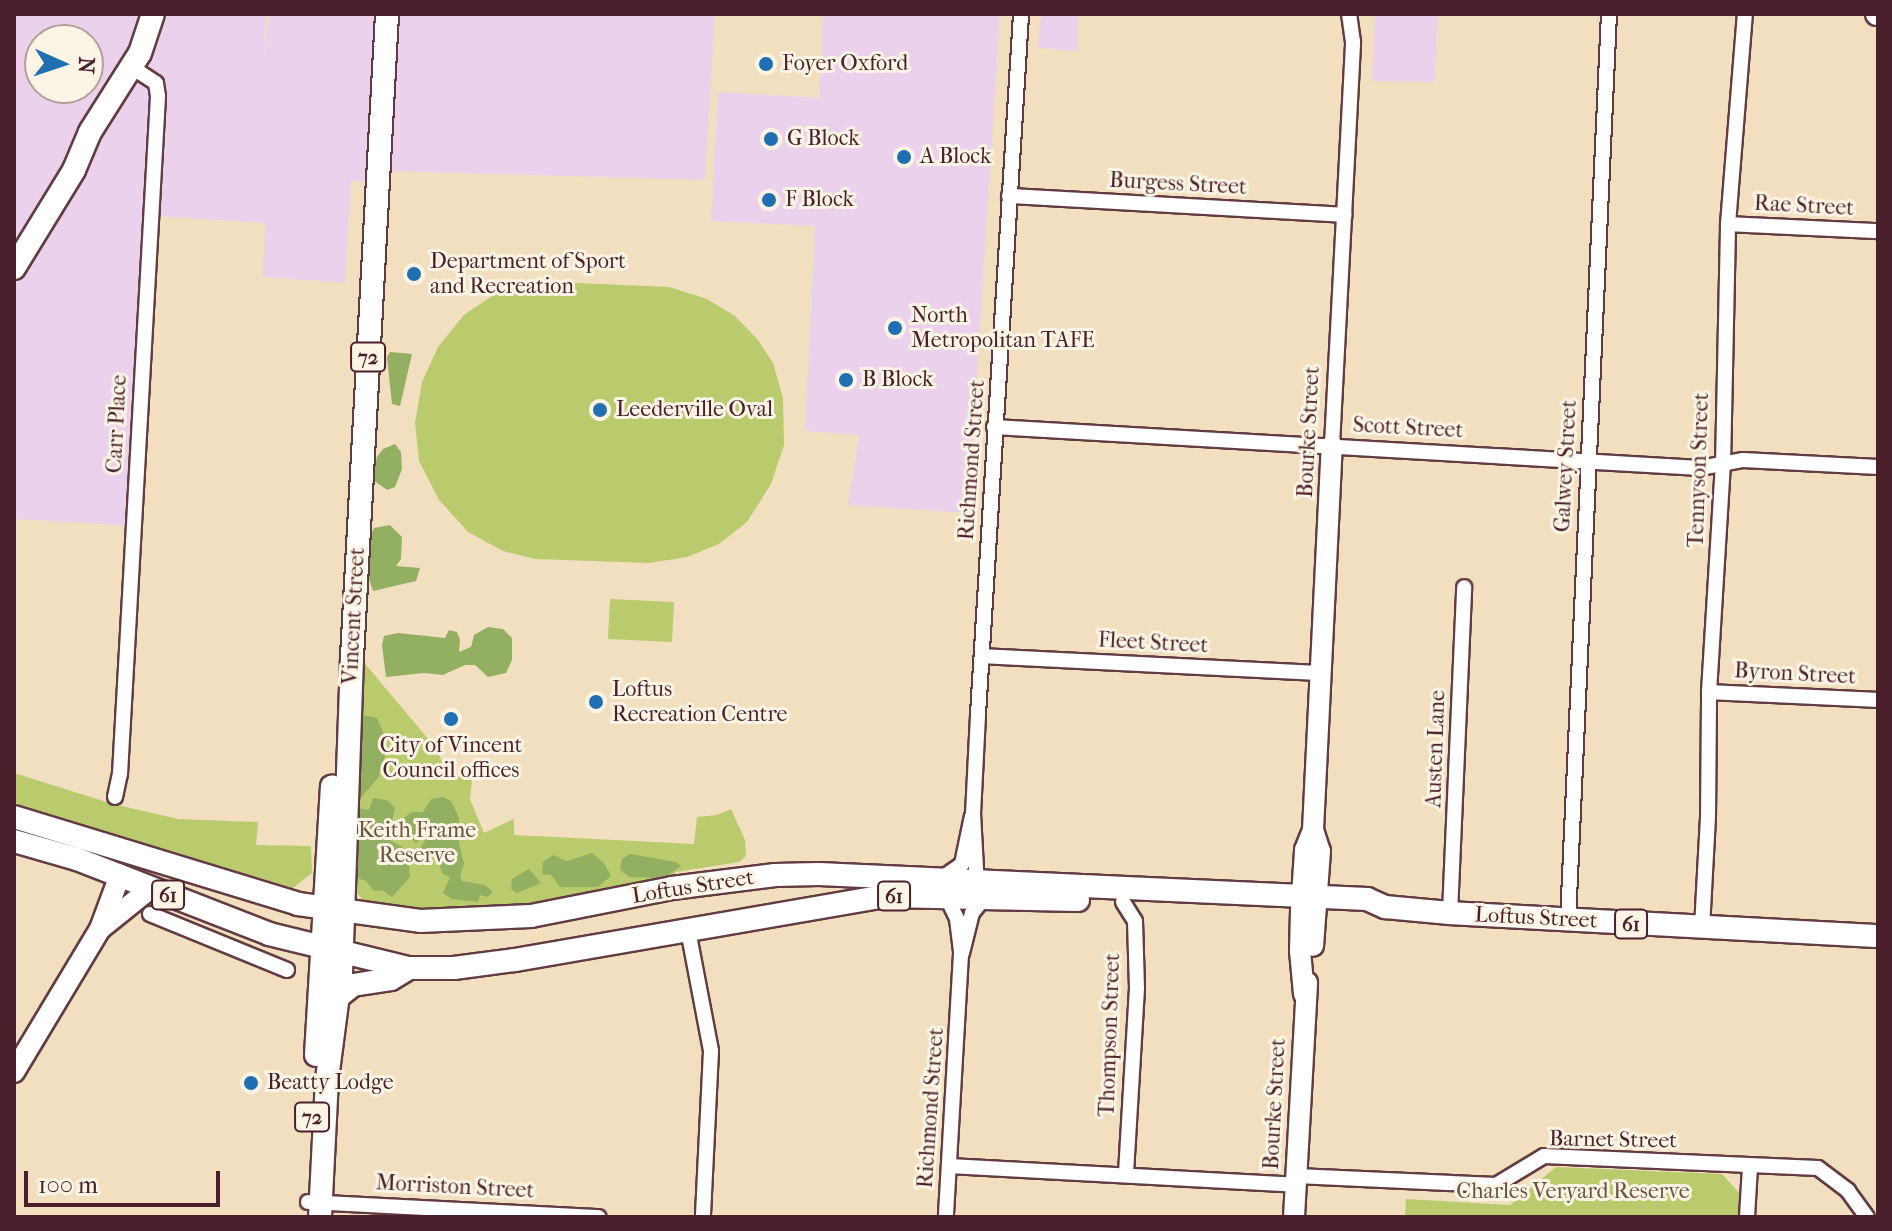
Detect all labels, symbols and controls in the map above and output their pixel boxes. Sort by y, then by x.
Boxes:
north arrow [24,24,104,104]
place label: Foyer Oxford [782,51,908,77]
marker: Foyer Oxford [757,55,775,73]
text: N [73,56,99,74]
place label: G Block [787,126,860,152]
marker: G Block [762,130,780,148]
place label: A Block [920,144,991,170]
marker: A Block [895,148,913,166]
street label: Burgess Street [1109,167,1247,201]
place label: F Block [785,187,854,213]
street label: Rae Street [1753,190,1855,222]
marker: F Block [760,191,778,209]
place label: Department of Sport and Recreation [430,248,626,300]
marker: Department of Sport and Recreation [405,265,423,283]
place label: North Metropolitan TAFE [911,302,1095,354]
marker: North Metropolitan TAFE [886,319,904,337]
road number: 72 [350,341,386,373]
street label: Bourke Street [1292,366,1326,498]
place label: B Block [862,367,933,393]
marker: B Block [837,371,855,389]
street label: Carr Place [101,374,133,474]
street label: Richmond Street [953,379,991,541]
street label: Tennyson Street [1683,392,1715,548]
place label: Leederville Oval [616,397,773,423]
street label: Galwey Street [1549,399,1583,533]
marker: Leederville Oval [591,401,609,419]
street label: Scott Street [1352,412,1464,444]
street label: Vincent Street [337,547,371,685]
street label: Fleet Street [1097,627,1209,659]
street label: Byron Street [1733,658,1857,690]
place label: Loftus Recreation Centre [612,676,787,728]
street label: Austen Lane [1421,690,1451,808]
marker: Loftus Recreation Centre [587,693,605,711]
marker: City of Vincent Council offices [442,710,460,728]
place label: City of Vincent Council offices [380,732,522,784]
park label: Keith Frame Reserve [358,817,476,868]
street label: Loftus Street [630,864,756,910]
road number: 61 [150,879,186,911]
road number: 61 [876,880,912,912]
street label: Loftus Street [1474,902,1598,934]
road number: 61 [1613,908,1649,940]
street label: Thompson Street [1094,953,1126,1117]
street label: Richmond Street [912,1027,950,1189]
street label: Bourke Street [1258,1038,1292,1170]
place label: Beatty Lodge [267,1070,394,1096]
marker: Beatty Lodge [242,1074,260,1092]
road number: 72 [294,1101,330,1133]
street label: Barnet Street [1549,1126,1677,1154]
scale bar [28,1155,224,1205]
street label: Morriston Street [375,1170,535,1204]
text: 100 m [38,1171,98,1199]
park label: Charles Veryard Reserve [1456,1179,1690,1205]

